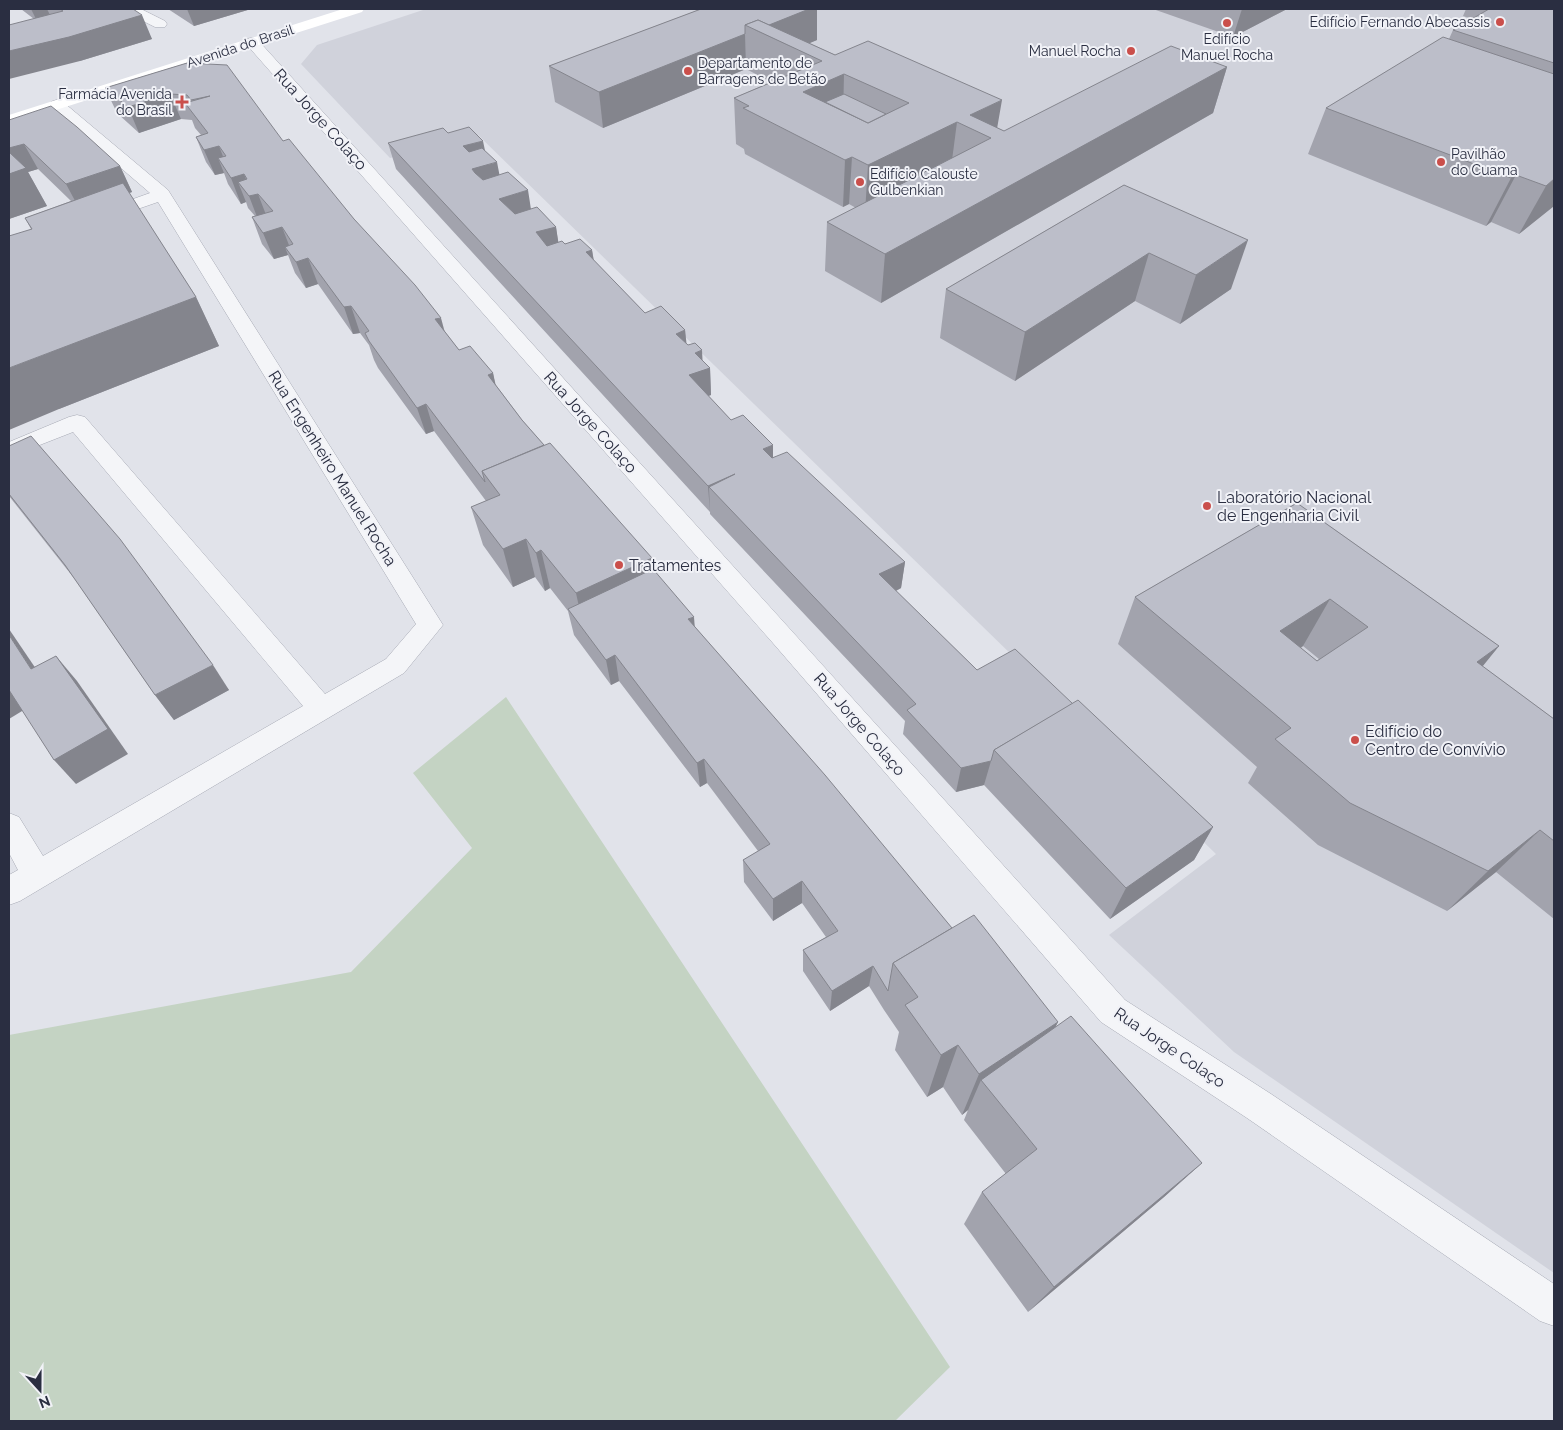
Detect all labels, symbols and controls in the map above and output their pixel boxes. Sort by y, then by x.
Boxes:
place label: Edifício Fernando Abecassis [1310,14,1490,30]
marker: Edifício Fernando Abecassis [1494,16,1506,28]
marker: Edifício Manuel Rocha [1221,17,1233,29]
street label: Avenida do Brasil [184,21,296,71]
place label: Edifício Manuel Rocha [1181,31,1273,63]
place label: Manuel Rocha [1029,43,1121,59]
marker: Manuel Rocha [1125,45,1137,57]
place label: Departamento de Barragens de Betão [698,55,826,87]
street label: Rua Jorge Colaço [270,65,371,174]
marker: Departamento de Barragens de Betão [682,65,694,77]
place label: Farmácia Avenida do Brasil [58,86,172,118]
marker: Farmácia Avenida do Brasil [176,96,188,108]
place label: Pavilhão do Cuama [1451,146,1518,178]
marker: Pavilhão do Cuama [1435,156,1447,168]
place label: Edifício Calouste Gulbenkian [870,166,978,198]
marker: Edifício Calouste Gulbenkian [854,176,866,188]
street label: Rua Engenheiro Manuel Rocha [264,367,401,569]
street label: Rua Jorge Colaço [540,368,641,477]
place label: Laboratório Nacional de Engenharia Civil [1217,488,1372,525]
marker: Laboratório Nacional de Engenharia Civil [1201,500,1213,512]
place label: Tratamentes [629,556,722,575]
marker: Tratamentes [613,559,625,571]
street label: Rua Jorge Colaço [810,669,909,780]
place label: Edifício do Centro de Convívio [1365,722,1506,759]
marker: Edifício do Centro de Convívio [1349,734,1361,746]
street label: Rua Jorge Colaço [1111,1003,1229,1092]
north arrow [15,1365,65,1415]
text: N [37,1393,53,1412]

